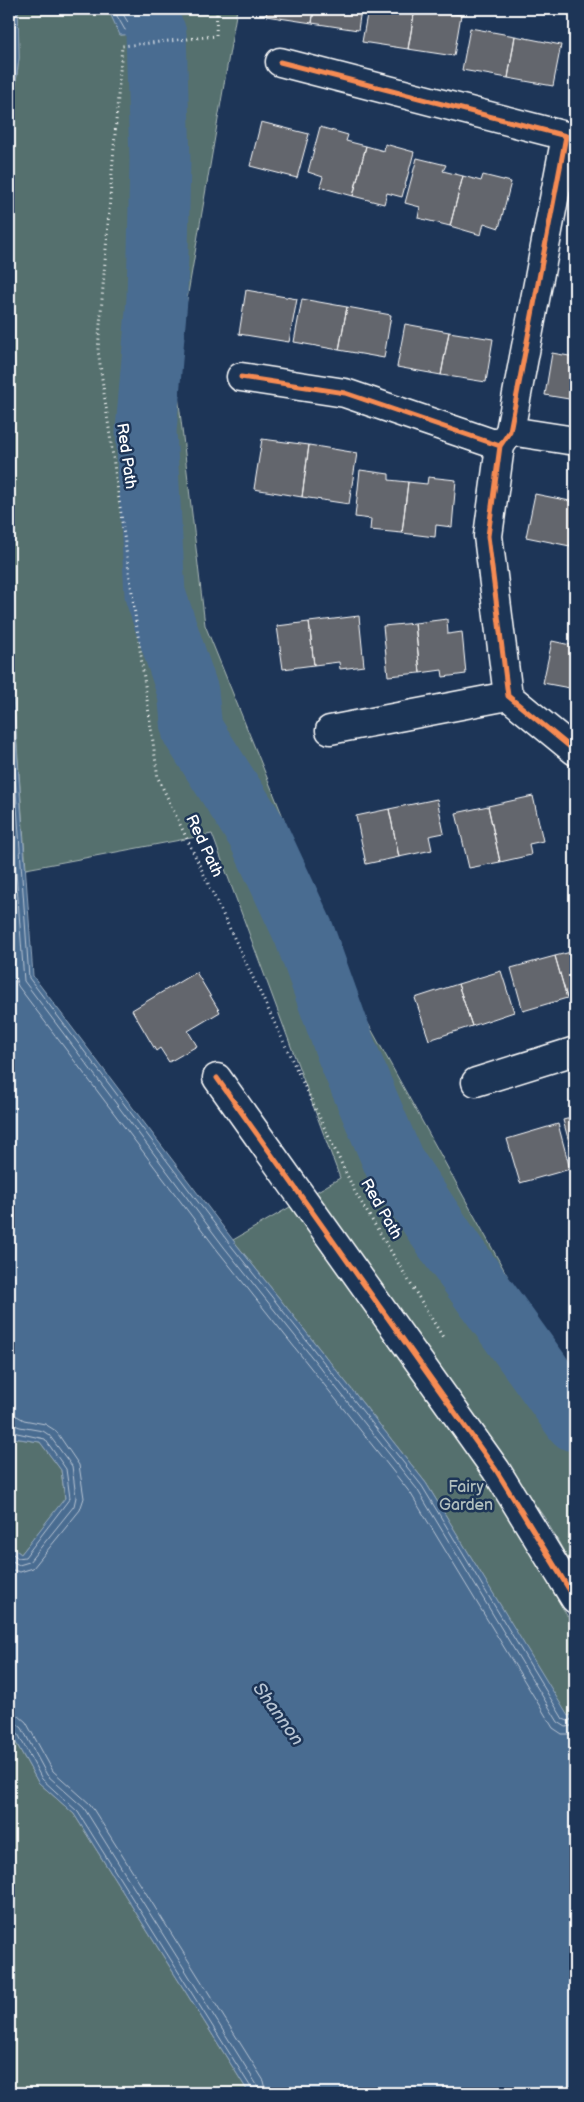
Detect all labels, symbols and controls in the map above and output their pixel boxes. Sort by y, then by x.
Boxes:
street label: Red Path [112,422,140,490]
street label: Red Path [181,812,227,880]
street label: Red Path [356,1175,406,1243]
park label: Fairy Garden [439,1478,493,1515]
water label: Shannon [248,1679,308,1749]

